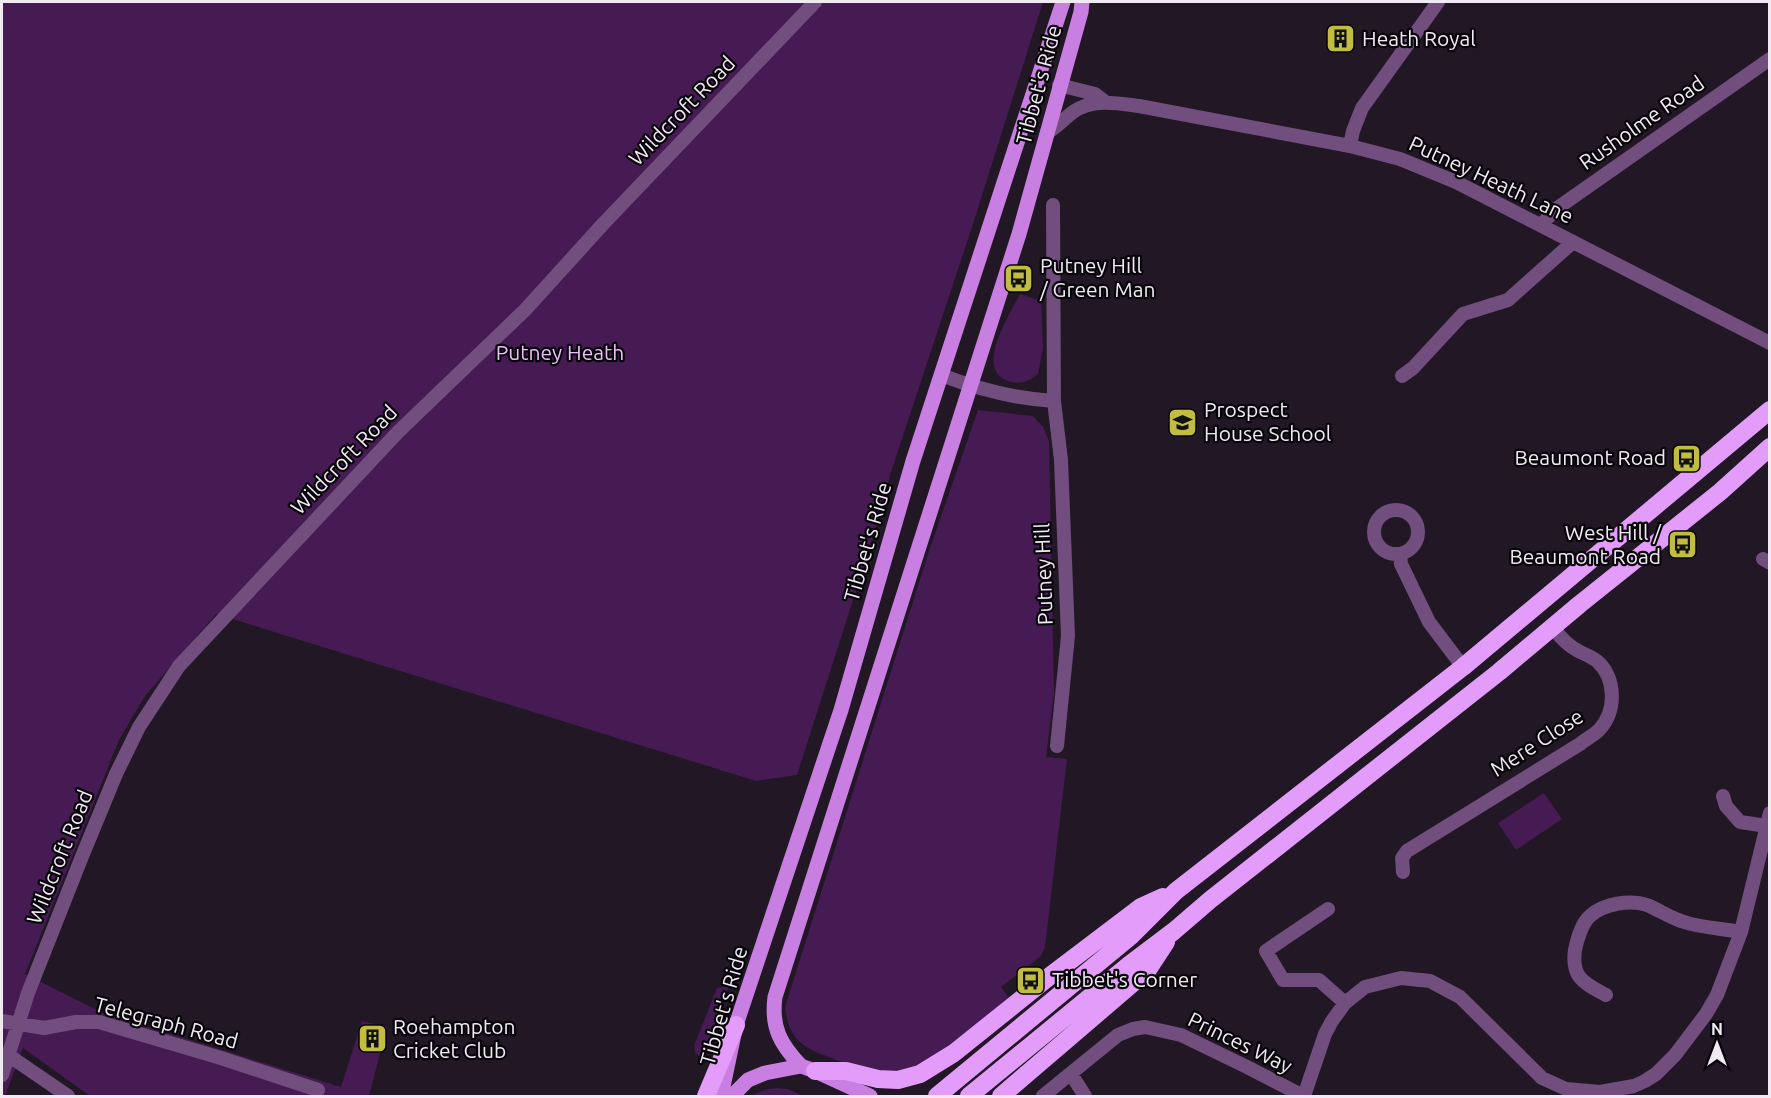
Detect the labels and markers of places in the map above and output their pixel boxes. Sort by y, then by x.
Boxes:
building icon: Heath Royal [1325,23,1357,55]
place label: Heath Royal [1362,26,1476,50]
place label: Putney Hill / Green Man [1039,253,1155,301]
bus stop icon: Putney Hill / Green Man [1003,262,1035,294]
place label: Prospect House School [1204,397,1331,445]
school or university icon: Prospect House School [1167,406,1199,438]
bus stop icon: Beaumont Road [1671,442,1703,474]
place label: Beaumont Road [1514,445,1666,469]
place label: West Hill / Beaumont Road [1509,520,1662,568]
bus stop icon: West Hill / Beaumont Road [1666,529,1698,561]
bus stop icon: Tibbet's Corner [1015,964,1047,996]
place label: Tibbet's Corner [1052,967,1197,991]
place label: Roehampton Cricket Club [393,1014,516,1062]
building icon: Roehampton Cricket Club [356,1023,388,1055]

